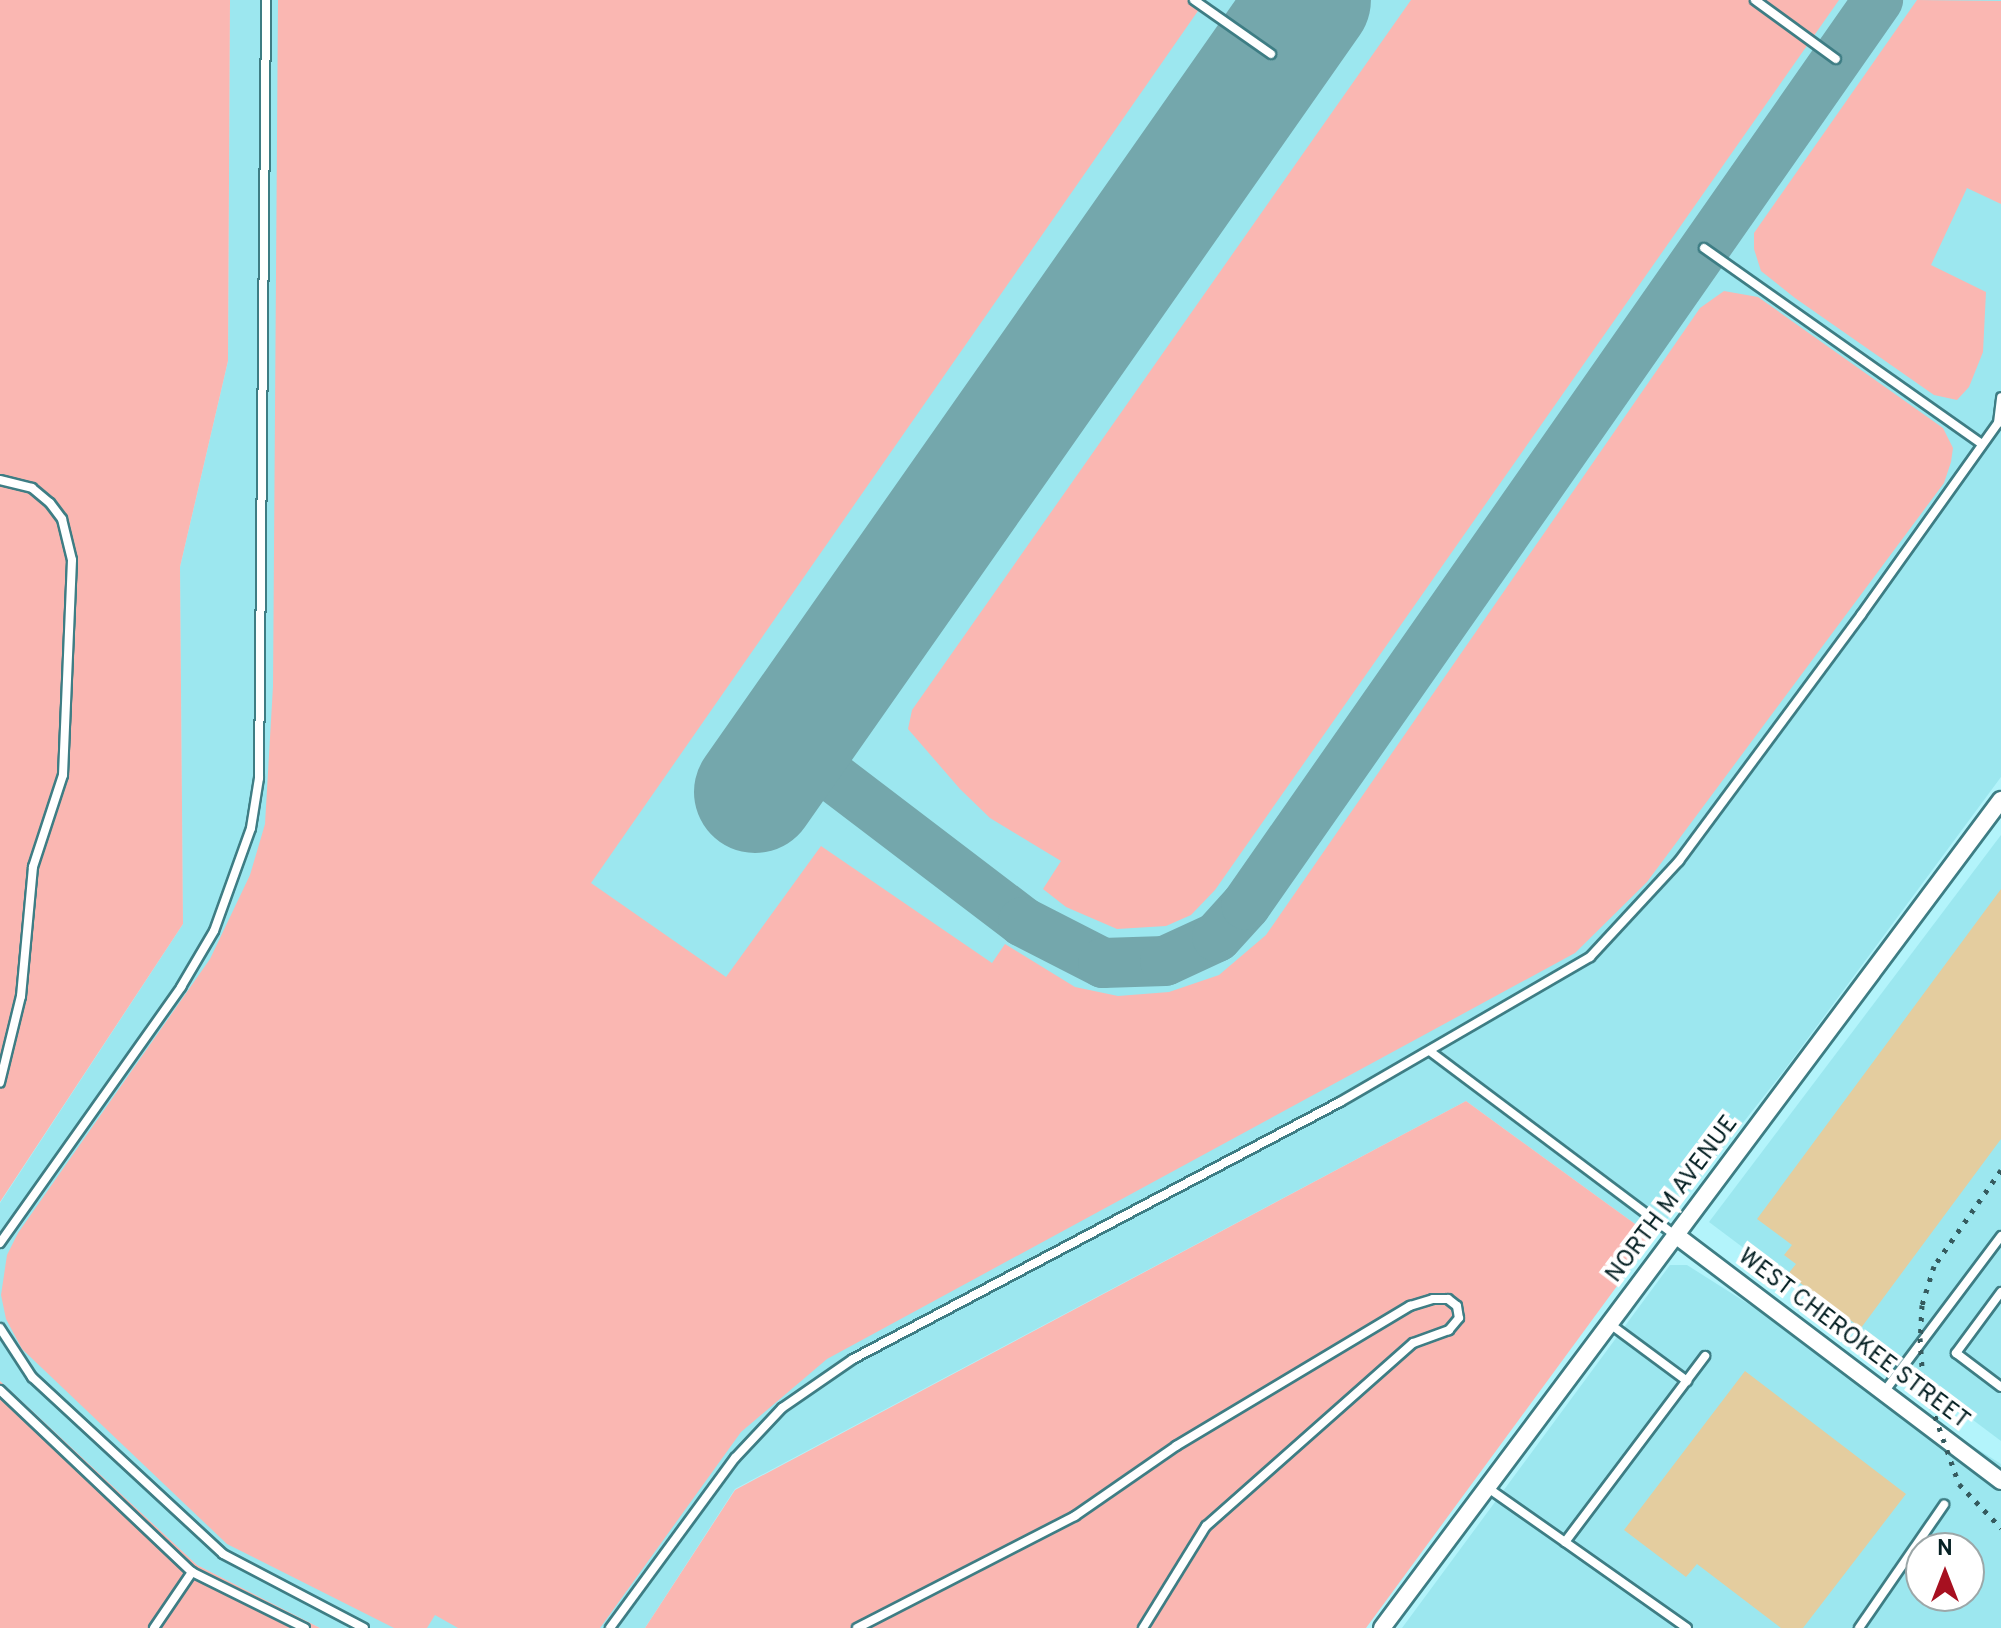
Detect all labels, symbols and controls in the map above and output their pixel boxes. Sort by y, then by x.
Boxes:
street label: NORTH M AVENUE [1601,1110,1745,1290]
street label: WEST CHEROKEE STREET [1731,1243,1975,1437]
north arrow [1905,1532,1985,1612]
text: N [1937,1536,1953,1563]

